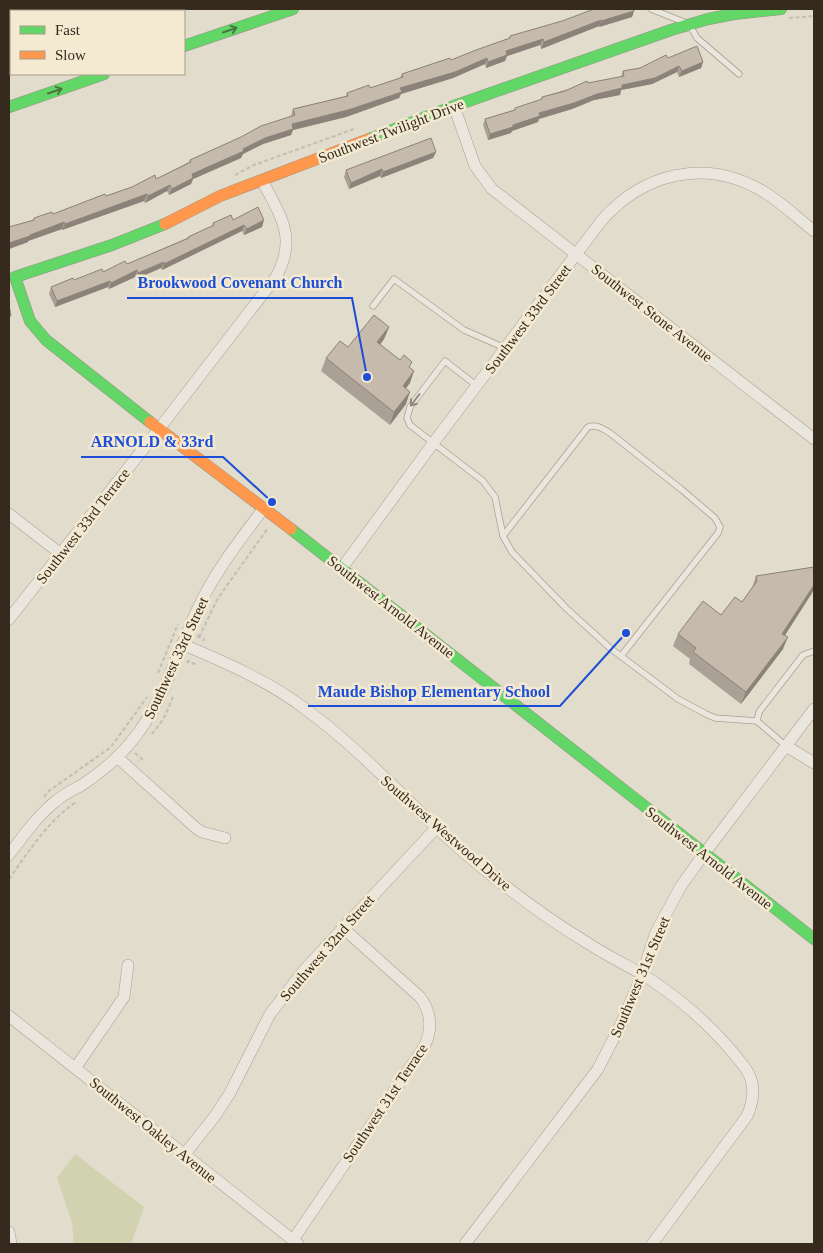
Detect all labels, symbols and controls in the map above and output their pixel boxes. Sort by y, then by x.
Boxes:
legend [10,10,185,75]
text: Fast [55,22,81,38]
one-way arrow [222,25,238,35]
text: Slow [55,47,86,63]
one-way arrow [47,86,62,95]
street label: Southwest Twilight Drive [316,96,466,166]
street label: Southwest 33rd Street [482,261,575,377]
street label: Southwest Stone Avenue [588,261,716,365]
callout: Brookwood Covenant Church [127,267,352,298]
text: Brookwood Covenant Church [138,274,342,291]
one-way arrow [410,393,421,406]
callout: ARNOLD & 33rd [81,426,223,457]
text: ARNOLD & 33rd [91,433,213,450]
street label: Southwest 33rd Terrace [33,465,133,587]
street label: Southwest Arnold Avenue [324,553,458,662]
street label: Southwest 33rd Street [141,594,212,721]
callout: Maude Bishop Elementary School [308,675,560,706]
text: Maude Bishop Elementary School [318,683,551,701]
street label: Southwest Westwood Drive [378,772,514,894]
street label: Southwest Arnold Avenue [642,804,776,913]
street label: Southwest 32nd Street [277,891,378,1004]
street label: Southwest 31st Street [607,913,673,1040]
street label: Southwest 31st Terrace [339,1040,431,1165]
street label: Southwest Oakley Avenue [87,1074,220,1186]

